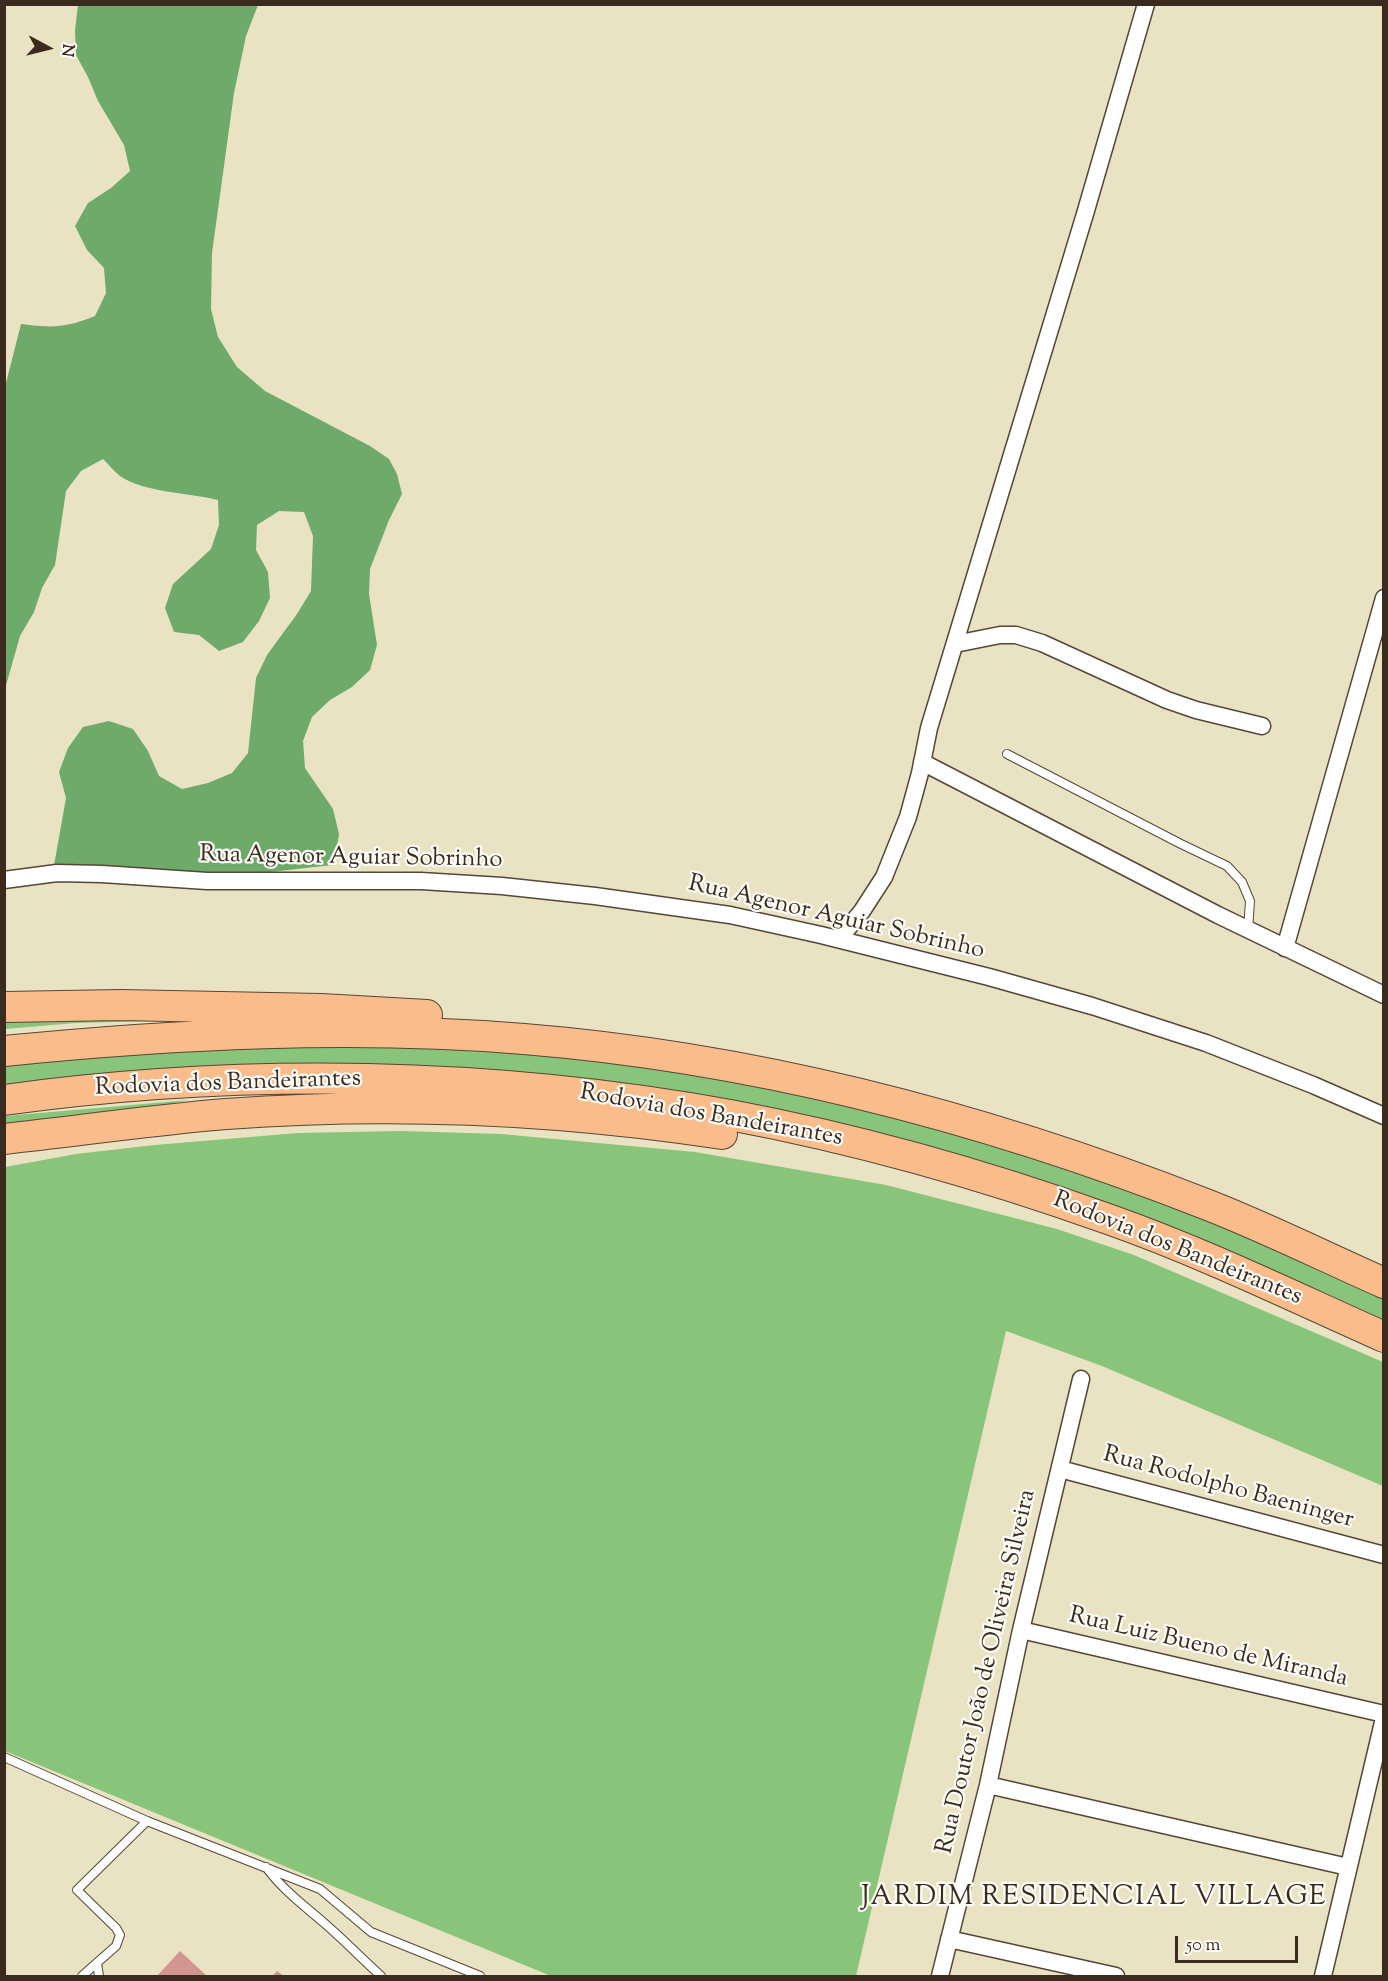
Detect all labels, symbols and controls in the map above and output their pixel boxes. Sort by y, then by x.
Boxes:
north arrow [18,18,78,78]
text: N [54,43,79,58]
street label: Rua Agenor Aguiar Sobrinho [199,842,503,876]
street label: Rua Agenor Aguiar Sobrinho [685,871,987,967]
street label: Rodovia dos Bandeirantes [95,1066,361,1104]
street label: Rodovia dos Bandeirantes [577,1080,845,1154]
street label: Rodovia dos Bandeirantes [1048,1187,1306,1313]
street label: Rua Rodolpho Baeninger [1100,1442,1356,1536]
street label: Rua Doutor João de Oliveira Silveira [932,1487,1044,1857]
street label: Rua Luiz Bueno de Miranda [1066,1603,1350,1695]
district label: JARDIM RESIDENCIAL VILLAGE [861,1883,1327,1915]
scale bar [1178,1924,1301,1962]
text: 50 m [1186,1933,1220,1959]

